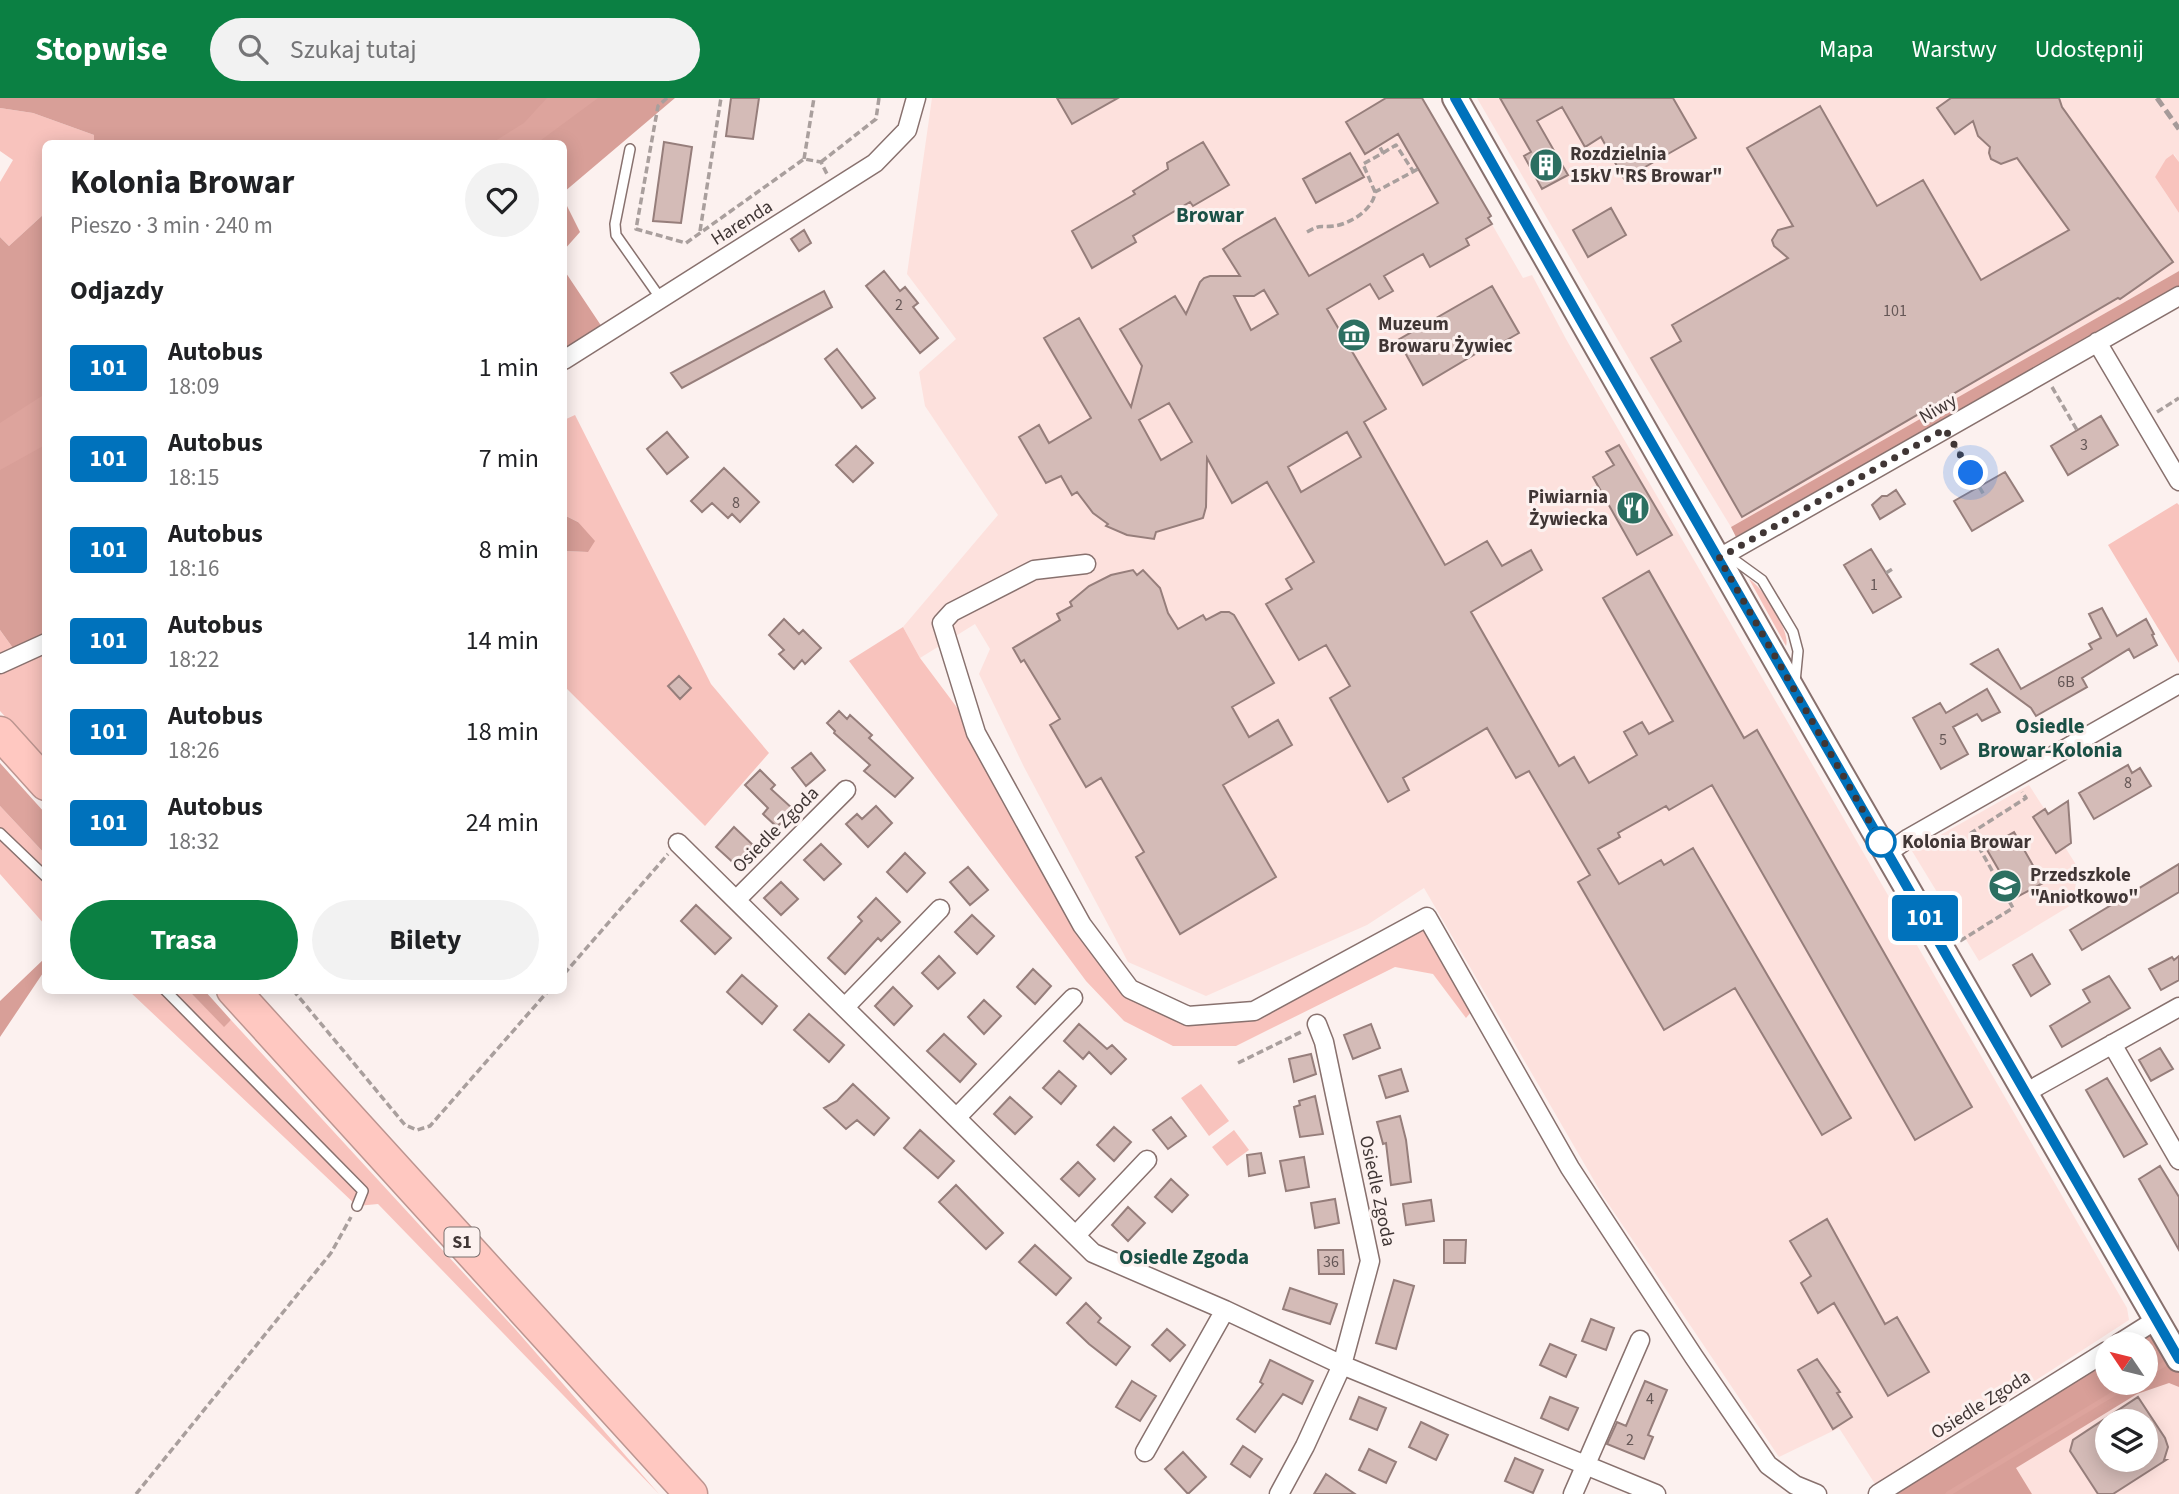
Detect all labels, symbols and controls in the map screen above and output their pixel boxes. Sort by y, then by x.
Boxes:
search box [210,18,700,81]
text: Stopwise [35,26,168,73]
icon: search [234,30,272,68]
text: Szukaj tutaj [290,31,417,68]
text: Mapa [1819,32,1874,67]
text: Warstwy [1912,32,1997,67]
text: Udostępnij [2035,32,2144,67]
place label: Rozdzielnia 15kV "RS Browar" [1570,141,1722,190]
building icon: Rozdzielnia 15kV "RS Browar" [1527,146,1565,184]
text: Kolonia Browar [70,159,294,206]
button: heart [465,163,539,237]
street label: Harenda [706,193,778,253]
district label: Browar [1176,200,1245,230]
text: Pieszo · 3 min · 240 m [70,209,273,242]
text: Odjazdy [70,272,164,309]
house number: 2 [895,294,903,316]
house number: 101 [1883,300,1907,322]
place label: Muzeum Browaru Żywiec [1378,311,1513,360]
museum icon: Muzeum Browaru Żywiec [1335,316,1373,354]
text: Autobus [168,333,263,370]
text: 1 min [479,349,539,386]
text: 101 [89,350,128,385]
text: 18:09 [168,370,219,403]
street label: Niwy [1914,387,1962,431]
text: Autobus [168,424,263,461]
house number: 3 [2080,434,2088,456]
text: 7 min [479,440,539,477]
text: 101 [89,441,128,476]
your location [1953,455,1988,490]
text: 18:15 [168,461,219,494]
place label: Piwiarnia Żywiecka [1528,484,1608,533]
restaurant icon: Piwiarnia Żywiecka [1614,489,1652,527]
house number: 8 [732,492,740,514]
text: Autobus [168,515,263,552]
text: 8 min [479,531,539,568]
text: 101 [89,532,128,567]
text: 18:16 [168,552,219,585]
house number: 1 [1870,574,1878,596]
text: Autobus [168,606,263,643]
text: 14 min [466,622,539,659]
text: 101 [89,623,128,658]
text: 18:22 [168,643,219,676]
house number: 6B [2057,671,2075,693]
text: Autobus [168,697,263,734]
district label: Osiedle Browar-Kolonia [1978,711,2122,765]
text: 18 min [466,713,539,750]
text: 101 [89,714,128,749]
house number: 5 [1939,729,1947,751]
text: 18:26 [168,734,219,767]
house number: 8 [2124,772,2132,794]
street label: Osiedle Zgoda [726,780,826,880]
text: Autobus [168,788,263,825]
text: 24 min [466,804,539,841]
text: 101 [89,805,128,840]
text: 18:32 [168,825,219,858]
marker: Kolonia Browar [1866,827,1896,857]
place label: Kolonia Browar [1902,829,2032,856]
place label: Przedszkole "Aniołkowo" [2030,862,2139,911]
school or university icon: Przedszkole "Aniołkowo" [1986,867,2024,905]
line badge: 101 [1885,895,1965,941]
button: Trasa [70,900,298,980]
button: Bilety [312,900,539,980]
text: 101 [1906,900,1944,935]
street label: Osiedle Zgoda [1352,1133,1402,1249]
road number: S1 [444,1227,480,1256]
district label: Osiedle Zgoda [1119,1242,1249,1272]
house number: 36 [1323,1251,1339,1273]
north arrow [2095,1332,2158,1395]
map controls [2095,1332,2158,1472]
street label: Osiedle Zgoda [1926,1364,2036,1446]
house number: 4 [1646,1388,1654,1410]
button: layers [2095,1409,2158,1472]
house number: 2 [1626,1429,1634,1451]

